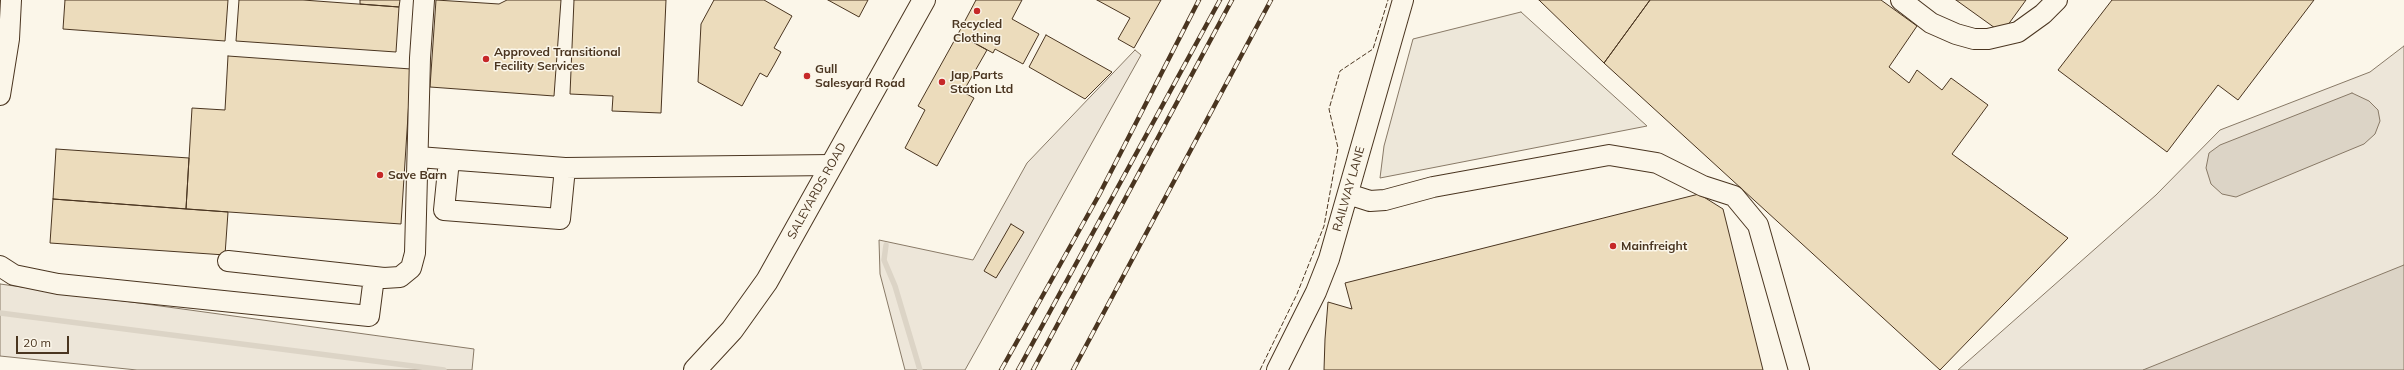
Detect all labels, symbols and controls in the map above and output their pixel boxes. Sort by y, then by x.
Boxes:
marker: Recycled Clothing [972,6,982,16]
place label: Recycled Clothing [952,17,1002,45]
place label: Approved Transitional Fecility Services [494,45,621,73]
marker: Approved Transitional Fecility Services [481,54,491,64]
place label: Gull Salesyard Road [815,62,905,90]
place label: Jap Parts Station Ltd [950,68,1013,96]
marker: Gull Salesyard Road [802,71,812,81]
marker: Jap Parts Station Ltd [937,77,947,87]
street label: SALEYARDS ROAD [784,140,850,242]
street label: RAILWAY LANE [1330,145,1368,233]
place label: Save Barn [388,168,447,182]
marker: Save Barn [375,170,385,180]
place label: Mainfreight [1621,239,1687,253]
marker: Mainfreight [1608,241,1618,251]
scale bar [18,328,71,354]
text: 20 m [23,335,51,350]

